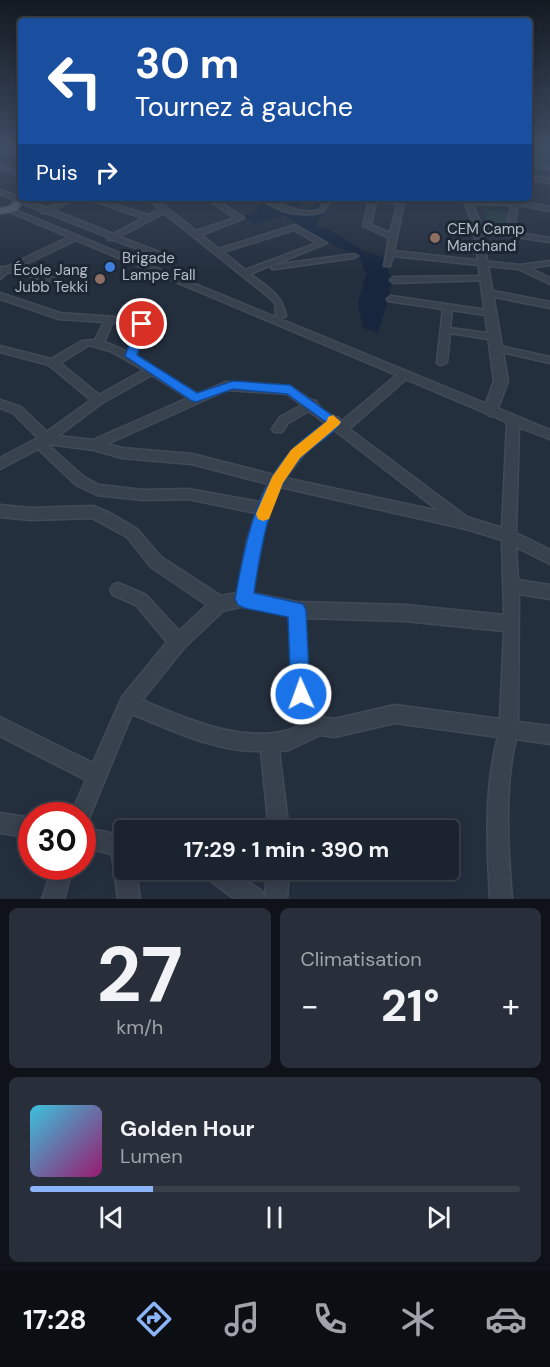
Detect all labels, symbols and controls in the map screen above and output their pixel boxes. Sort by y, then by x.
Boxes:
text: 30 m [135,36,239,91]
icon: left [36,42,114,120]
text: Tournez à gauche [135,89,353,124]
icon: right [90,156,123,189]
text: Puis [36,158,78,187]
place label: CEM Camp Marchand [447,219,525,256]
marker: CEM Camp Marchand [428,231,442,245]
place label: Brigade Lampe Fall [122,248,196,285]
place label: École Jang Jubb Tekki [14,260,88,297]
marker: Brigade Lampe Fall [103,260,117,274]
marker: École Jang Jubb Tekki [93,272,107,286]
pin [116,298,167,349]
icon: arrive [125,307,158,340]
position arrow [269,662,333,726]
speed limit sign: 30 [18,802,96,880]
text: 17:29 · 1 min · 390 m [184,835,389,864]
text: 27 [97,924,183,1025]
text: Climatisation [301,946,422,972]
text: 21° [381,976,440,1035]
text: − [301,984,319,1027]
text: + [502,984,520,1027]
text: km/h [116,1014,163,1040]
text: Golden Hour [120,1114,255,1143]
text: Lumen [120,1143,183,1169]
icon: previous [95,1201,128,1234]
icon: pause [258,1201,291,1234]
icon: next [422,1201,455,1234]
icon: directions [133,1298,175,1340]
icon: music [221,1298,263,1340]
icon: phone [309,1298,351,1340]
icon: climate [397,1298,439,1340]
icon: car [485,1298,527,1340]
text: 17:28 [23,1302,87,1337]

